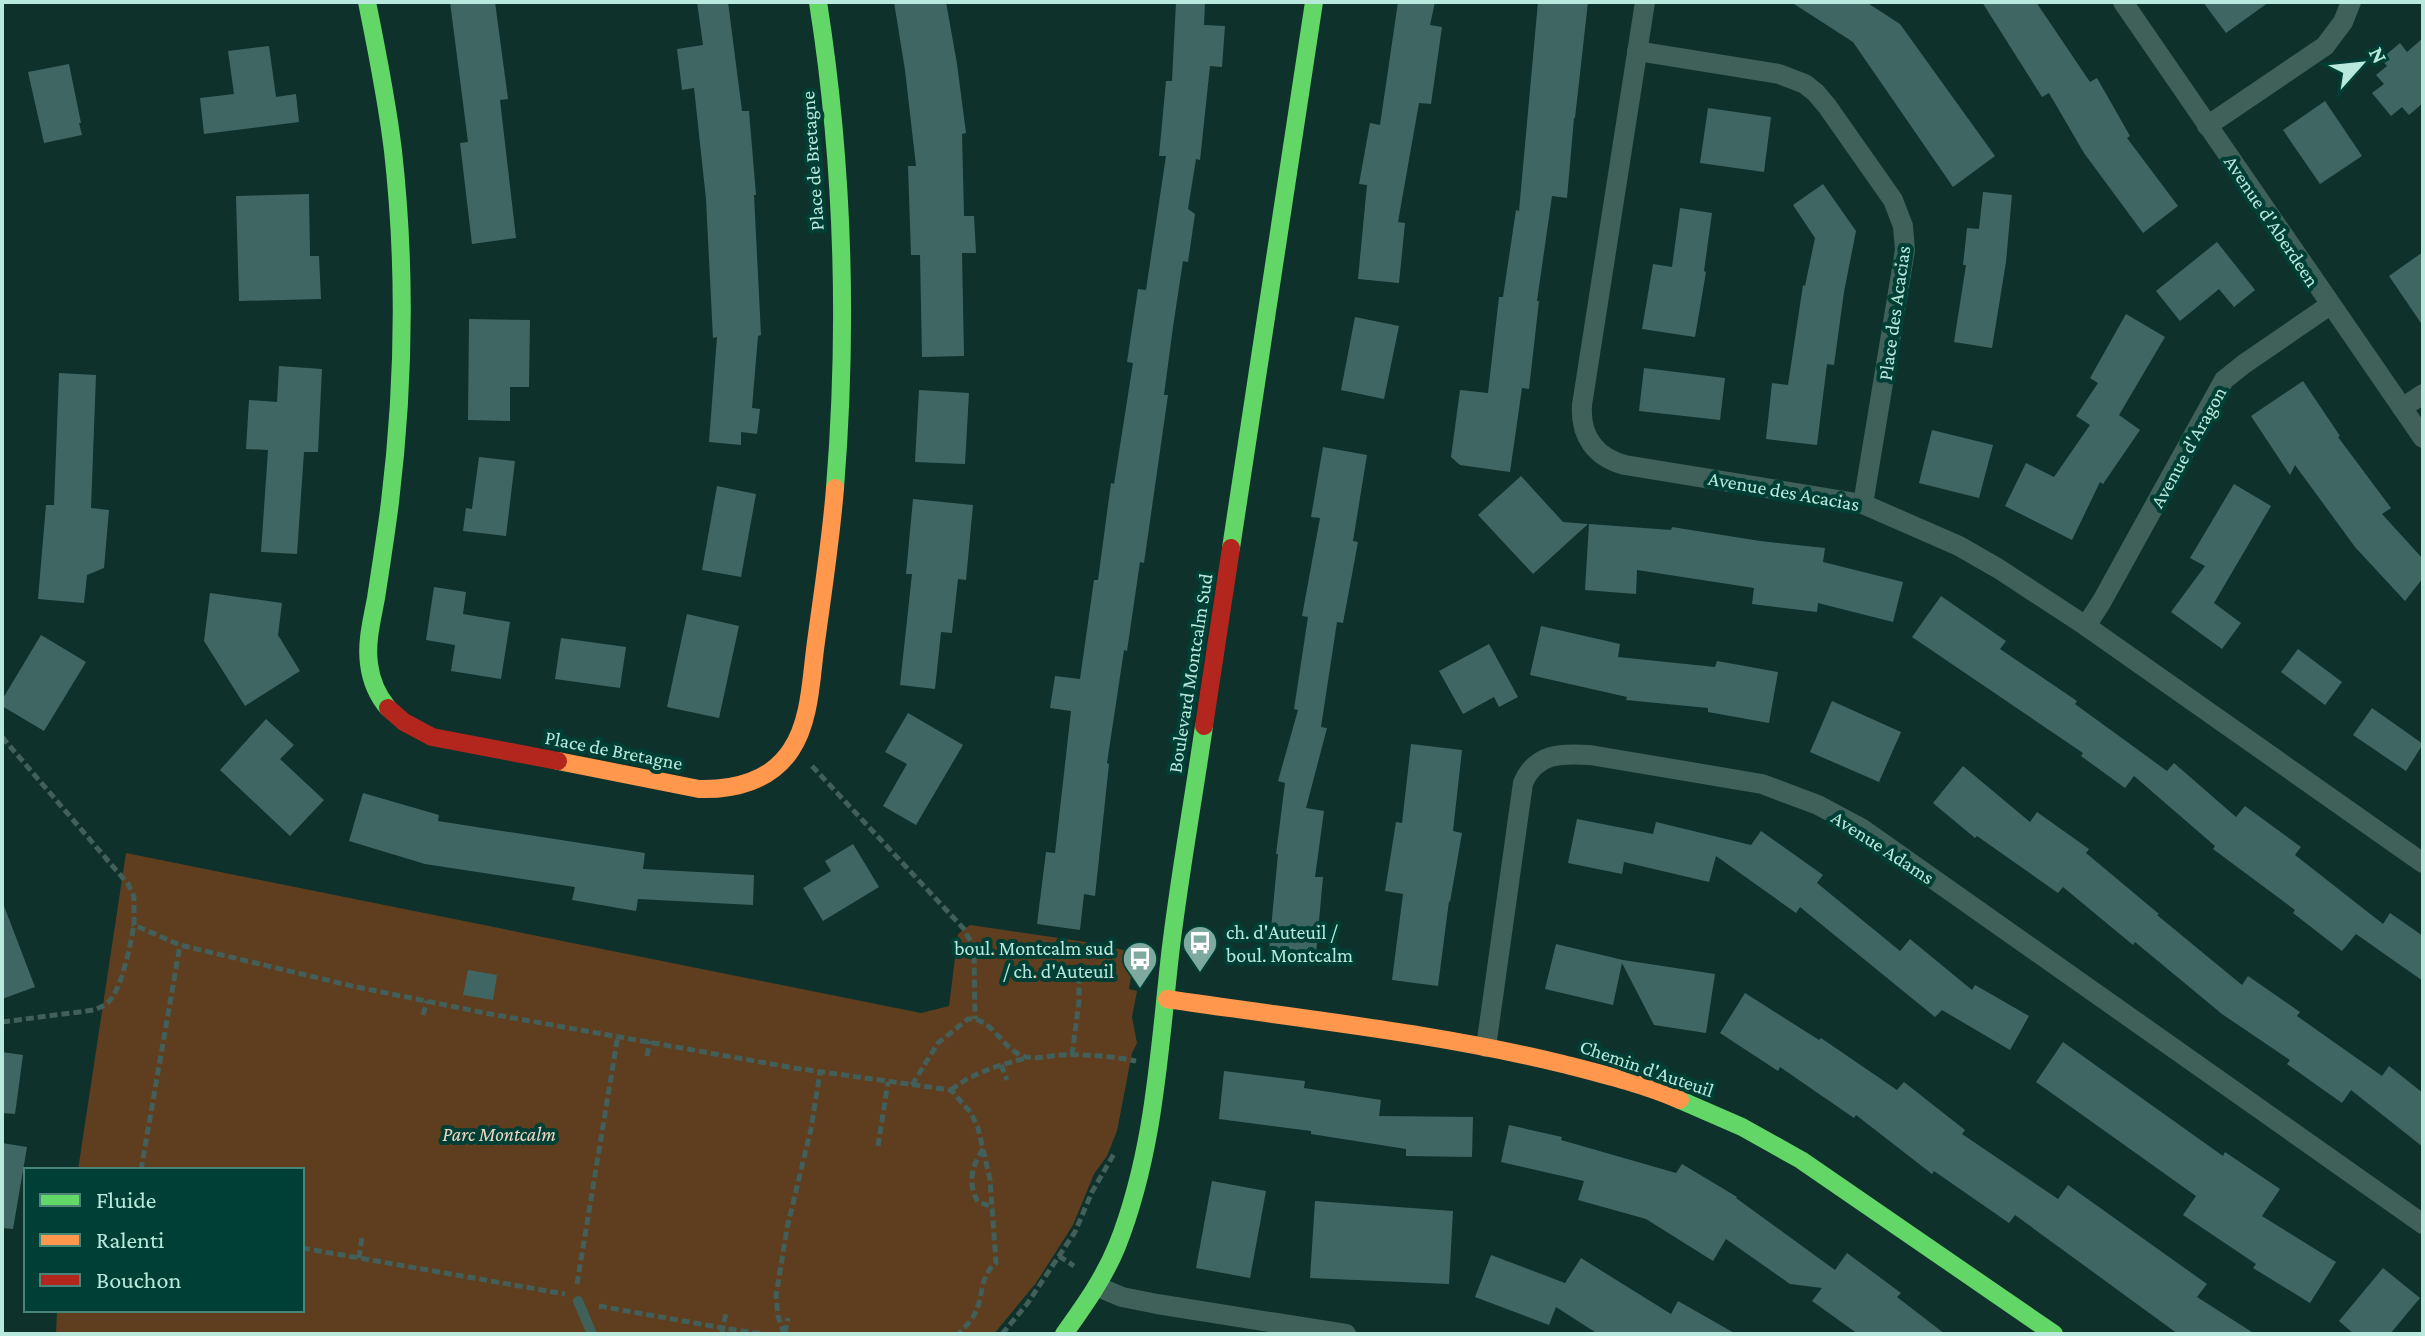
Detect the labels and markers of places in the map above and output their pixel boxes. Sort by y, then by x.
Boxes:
place label: ch. d'Auteuil / boul. Montcalm [1226,921,1353,966]
bus stop icon: ch. d'Auteuil / boul. Montcalm [1181,924,1219,974]
place label: boul. Montcalm sud / ch. d'Auteuil [954,937,1114,982]
bus stop icon: boul. Montcalm sud / ch. d'Auteuil [1121,940,1159,990]

